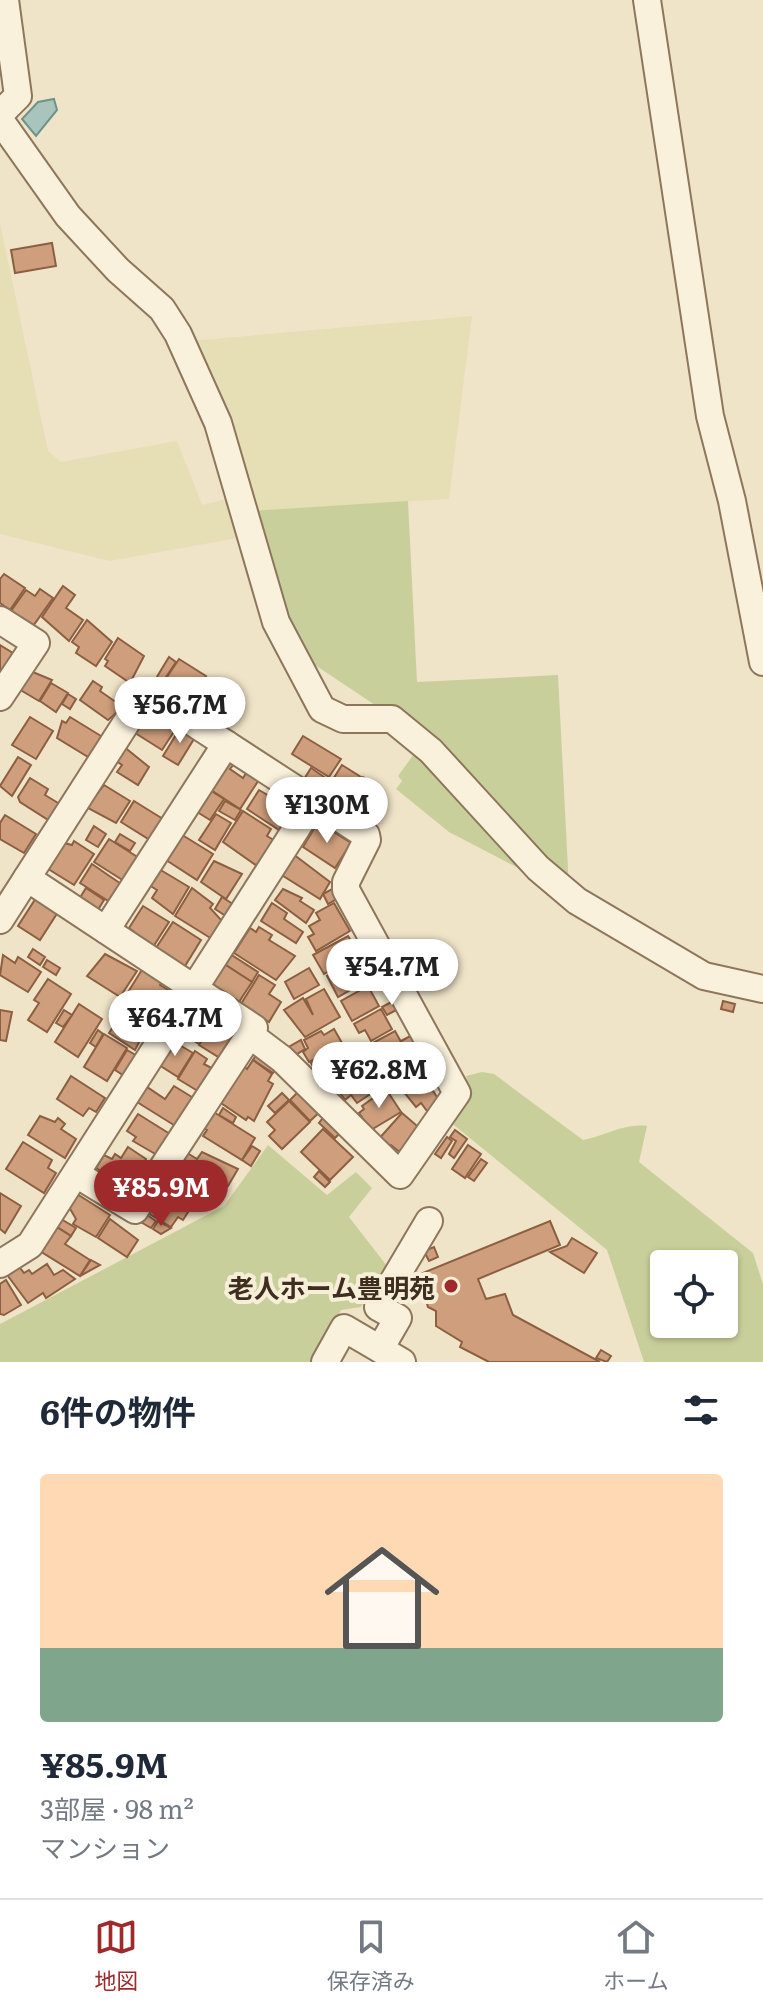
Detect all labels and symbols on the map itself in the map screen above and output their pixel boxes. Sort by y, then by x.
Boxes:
pin: ¥56.7M [115,677,245,745]
pin: ¥130M [271,777,383,845]
pin: ¥54.7M [327,939,457,1007]
pin: ¥64.7M [110,990,240,1058]
pin: ¥62.8M [314,1042,444,1110]
pin: ¥85.9M [96,1160,226,1228]
place label: 老人ホーム豊明苑 [228,1267,435,1306]
marker: 老人ホーム豊明苑 [442,1277,460,1295]

